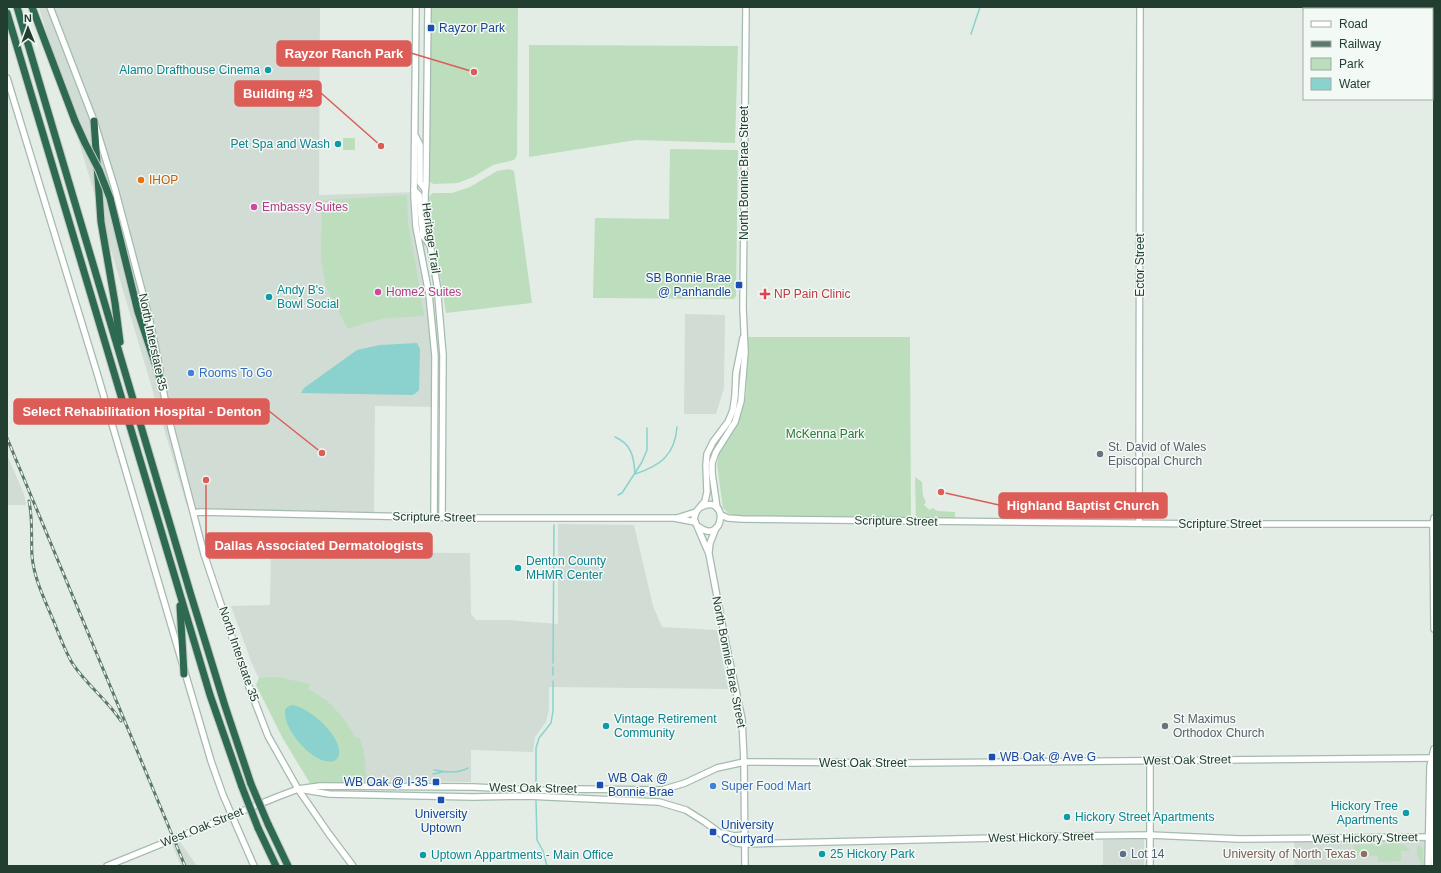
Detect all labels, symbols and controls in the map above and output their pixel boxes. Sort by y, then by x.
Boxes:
north arrow [8,8,48,48]
legend [1303,8,1433,100]
text: N [24,12,32,24]
text: Road [1339,17,1368,31]
place label: Rayzor Park [439,21,506,35]
marker: Rayzor Park [426,23,436,33]
text: Railway [1339,37,1381,51]
callout: Rayzor Ranch Park [277,41,411,66]
text: Rayzor Ranch Park [285,46,404,61]
text: Park [1339,57,1365,71]
place label: Alamo Drafthouse Cinema [119,63,260,77]
marker: Alamo Drafthouse Cinema [263,65,273,75]
text: Water [1339,77,1371,91]
callout: Building #3 [235,81,321,106]
text: Building #3 [243,86,313,101]
street label: North Bonnie Brae Street [737,105,751,240]
place label: Pet Spa and Wash [230,137,330,151]
marker: Pet Spa and Wash [333,139,343,149]
place label: IHOP [149,173,178,187]
marker: IHOP [136,175,146,185]
place label: Embassy Suites [262,200,348,214]
marker: Embassy Suites [249,202,259,212]
street label: Heritage Trail [419,202,443,274]
street label: Ector Street [1133,233,1147,297]
place label: SB Bonnie Brae @ Panhandle [646,271,731,299]
marker: SB Bonnie Brae @ Panhandle [734,280,744,290]
place label: Andy B's Bowl Social [277,283,339,311]
place label: Home2 Suites [386,285,461,299]
marker: Home2 Suites [373,287,383,297]
place label: NP Pain Clinic [774,287,850,301]
marker: NP Pain Clinic [759,288,771,300]
street label: North Interstate 35 [136,292,170,392]
marker: Andy B's Bowl Social [264,292,274,302]
place label: Rooms To Go [199,366,272,380]
marker: Rooms To Go [186,368,196,378]
callout: Select Rehabilitation Hospital - Denton [14,399,269,424]
text: Select Rehabilitation Hospital - Denton [22,404,262,419]
park label: McKenna Park [786,427,865,441]
place label: St. David of Wales Episcopal Church [1108,440,1206,468]
marker: St. David of Wales Episcopal Church [1095,449,1105,459]
callout: Highland Baptist Church [999,493,1167,518]
text: Highland Baptist Church [1007,498,1159,513]
street label: Scripture Street [392,509,476,525]
street label: Scripture Street [854,513,938,529]
street label: Scripture Street [1178,517,1262,531]
callout: Dallas Associated Dermatologists [206,533,432,558]
text: Dallas Associated Dermatologists [214,538,424,553]
place label: Denton County MHMR Center [526,554,606,582]
marker: Denton County MHMR Center [513,563,523,573]
street label: North Bonnie Brae Street [709,595,749,730]
street label: North Interstate 35 [216,605,262,704]
place label: Vintage Retirement Community [614,712,717,740]
place label: St Maximus Orthodox Church [1173,712,1264,740]
marker: Vintage Retirement Community [601,721,611,731]
marker: St Maximus Orthodox Church [1160,721,1170,731]
place label: WB Oak @ Ave G [1000,750,1096,764]
marker: WB Oak @ Ave G [987,752,997,762]
street label: West Oak Street [1143,752,1232,768]
street label: West Oak Street [819,756,908,770]
place label: WB Oak @ Bonnie Brae [608,771,674,799]
place label: WB Oak @ I-35 [344,775,428,789]
marker: WB Oak @ I-35 [431,777,441,787]
place label: Super Food Mart [721,779,812,793]
street label: West Oak Street [489,780,578,796]
marker: WB Oak @ Bonnie Brae [595,780,605,790]
marker: Super Food Mart [708,781,718,791]
marker: University Uptown [436,795,446,805]
place label: Hickory Tree Apartments [1331,799,1398,827]
street label: West Oak Street [159,804,246,850]
place label: University Uptown [415,807,467,835]
marker: Hickory Tree Apartments [1401,808,1411,818]
place label: Hickory Street Apartments [1075,810,1214,824]
marker: Hickory Street Apartments [1062,812,1072,822]
place label: University Courtyard [721,818,774,846]
marker: University Courtyard [708,827,718,837]
street label: West Hickory Street [988,829,1095,845]
street label: West Hickory Street [1312,830,1419,846]
place label: 25 Hickory Park [830,847,916,861]
place label: Lot 14 [1131,847,1165,861]
place label: University of North Texas [1223,847,1356,861]
place label: Uptown Appartments - Main Office [431,848,614,862]
marker: 25 Hickory Park [817,849,827,859]
marker: Lot 14 [1118,849,1128,859]
marker: University of North Texas [1359,849,1369,859]
marker: Uptown Appartments - Main Office [418,850,428,860]

